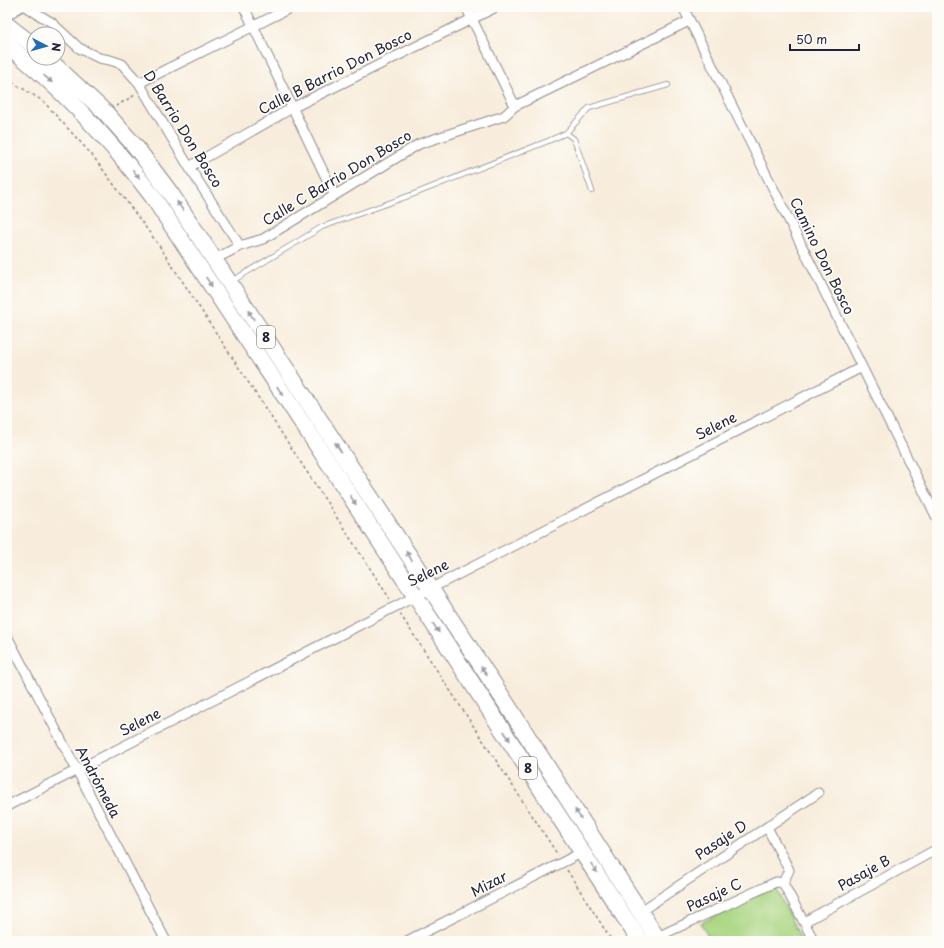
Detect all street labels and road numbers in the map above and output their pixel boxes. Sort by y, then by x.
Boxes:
street label: Calle B Barrio Don Bosco [254,24,415,119]
street label: D Barrio Don Bosco [139,66,228,192]
street label: Calle C Barrio Don Bosco [258,124,416,231]
street label: Camino Don Bosco [785,194,860,318]
road number: 8 [257,326,275,348]
street label: Selene [692,406,740,445]
street label: Selene [404,553,452,592]
street label: Selene [116,702,164,741]
street label: Andrómeda [71,742,126,822]
road number: 8 [519,757,537,779]
street label: Pasaje D [691,814,751,865]
street label: Pasaje B [834,850,894,896]
street label: Mizar [467,865,511,902]
street label: Pasaje C [683,873,745,916]

